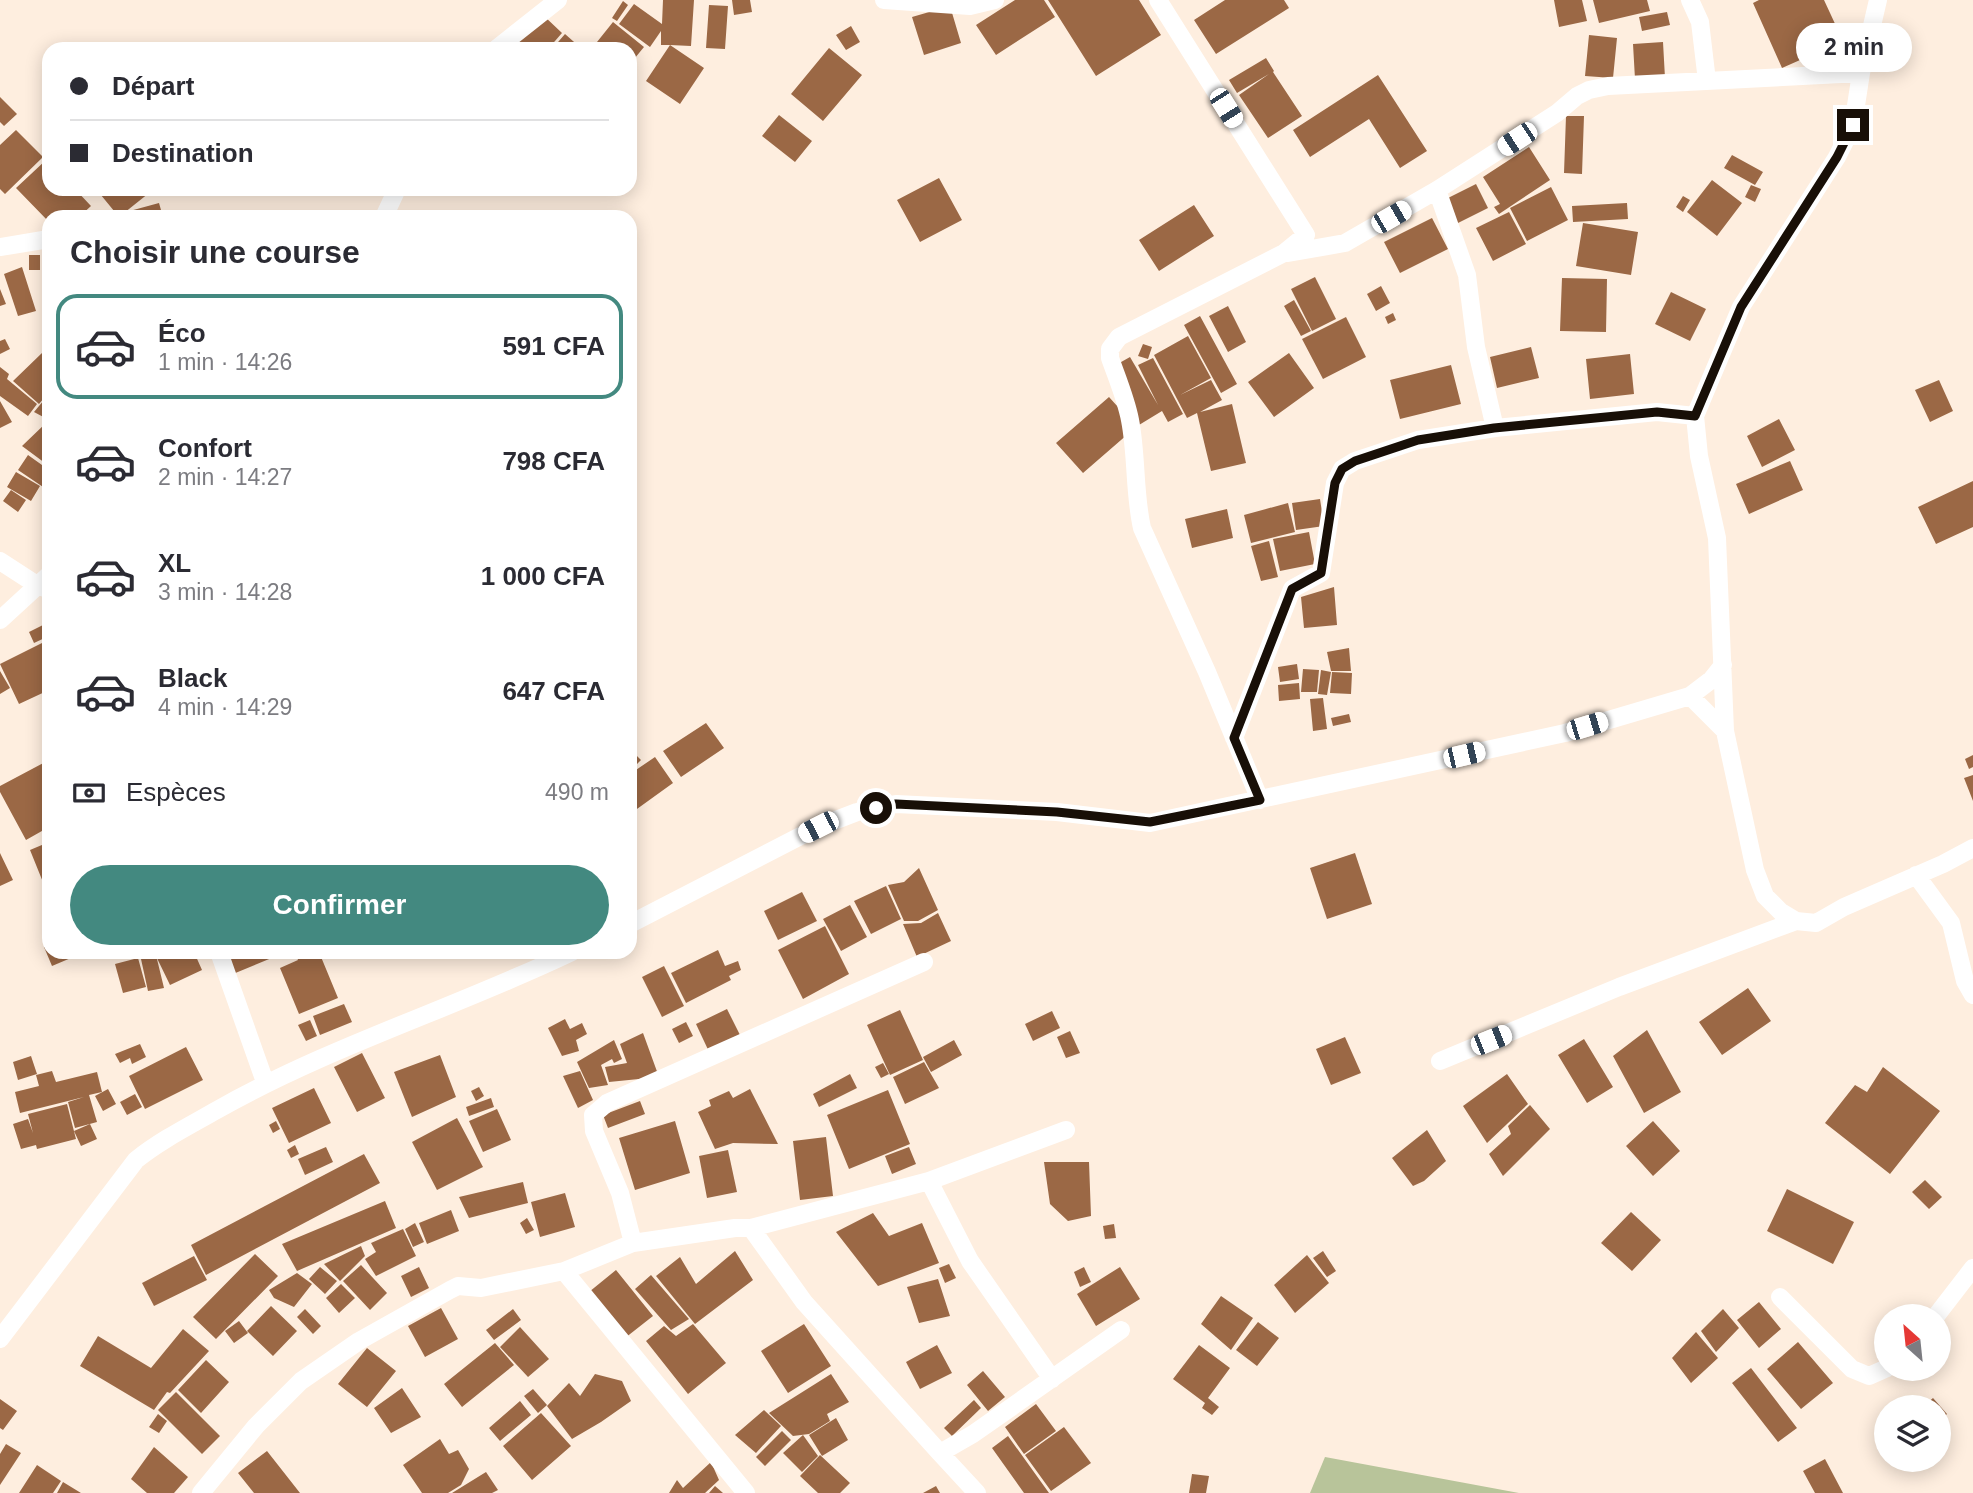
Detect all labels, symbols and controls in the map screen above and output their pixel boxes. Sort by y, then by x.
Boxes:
callout: 2 min [1795,24,1911,72]
text: 2 min [1824,34,1884,60]
text: Départ [112,71,194,101]
car [1206,85,1247,131]
route end [1837,109,1869,141]
car [1494,119,1541,159]
text: Destination [112,138,254,168]
car [1368,197,1415,237]
text: Choisir une course [70,234,360,270]
icon: car [74,315,137,378]
text: Éco [158,318,206,348]
text: 591 CFA [502,331,605,361]
text: 1 min · 14:26 [158,349,292,375]
icon: car [74,430,137,493]
text: Confort [158,433,252,463]
text: 798 CFA [502,446,605,476]
text: 2 min · 14:27 [158,464,292,490]
icon: car [74,545,137,608]
text: XL [158,548,191,578]
text: 1 000 CFA [481,561,605,591]
text: 3 min · 14:28 [158,579,292,605]
icon: car [74,660,137,723]
text: Black [158,663,227,693]
text: 647 CFA [502,676,605,706]
text: 4 min · 14:29 [158,694,292,720]
car [1564,710,1611,742]
car [1442,740,1487,770]
icon: cash [70,774,108,812]
text: Espèces [126,777,226,807]
text: 490 m [545,779,609,805]
route start [860,792,892,824]
car [795,808,842,846]
button: Confirmer [70,865,609,945]
car [1468,1022,1515,1058]
north arrow [1874,1304,1951,1381]
map controls [1874,1304,1951,1472]
button: layers [1874,1395,1951,1472]

